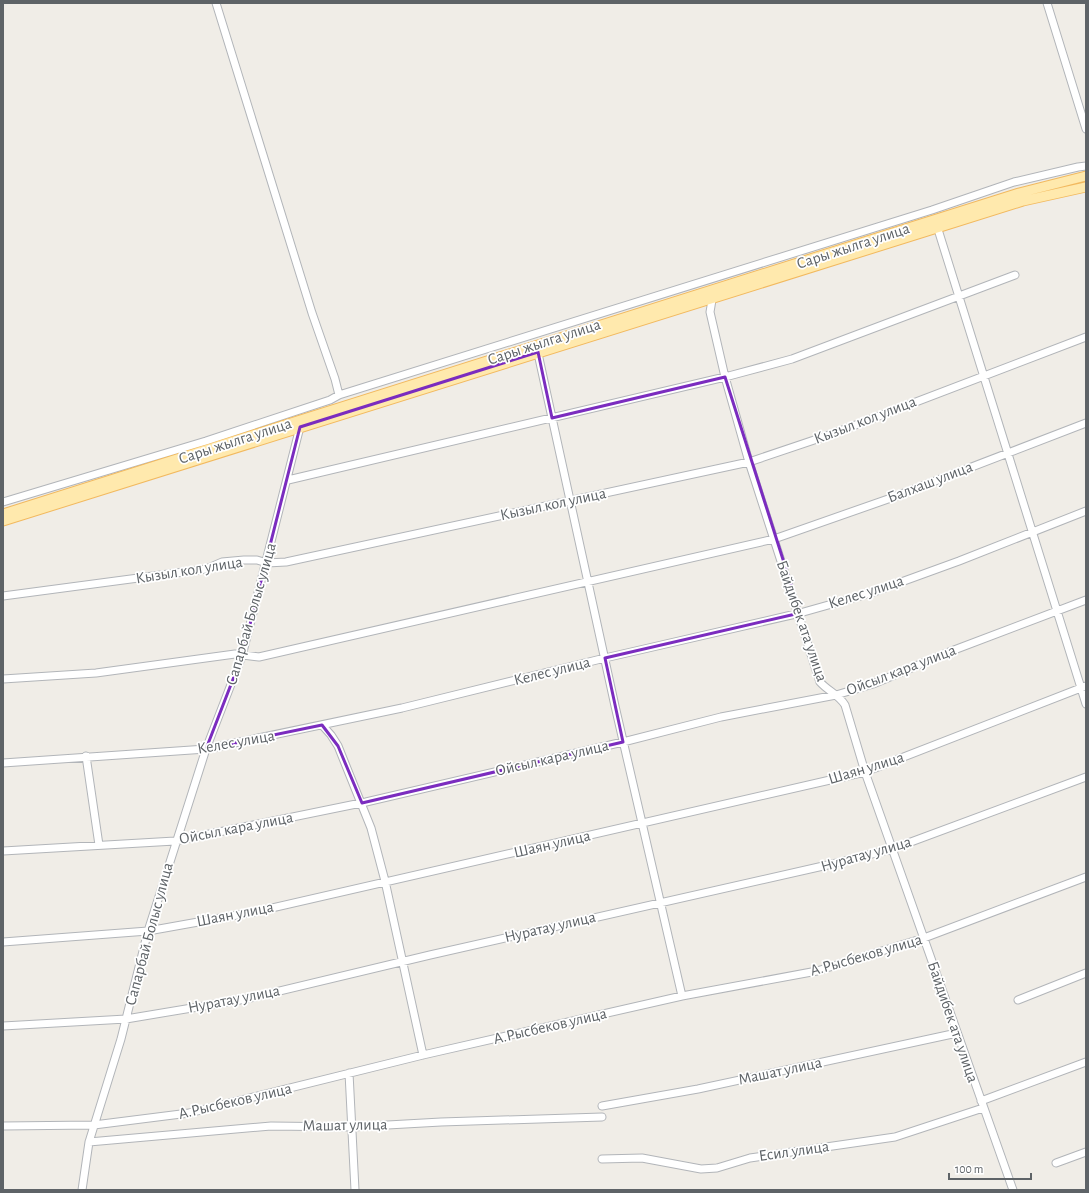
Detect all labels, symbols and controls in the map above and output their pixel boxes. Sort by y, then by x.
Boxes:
street label: Сары жылга улица [794,220,912,273]
street label: Сары жылга улица [485,316,603,369]
street label: Кызыл кол улица [812,393,919,448]
street label: Сары жылга улица [176,415,294,468]
street label: Балхаш улица [885,458,975,507]
street label: Кызыл кол улица [498,485,608,524]
street label: Сапарбай Болыс улица [223,541,280,687]
street label: Кызыл кол улица [134,554,244,587]
street label: Байдибек ата улица [773,558,830,684]
street label: Келес улица [826,572,906,613]
street label: Ойсыл кара улица [844,642,958,699]
street label: Келес улица [512,654,592,689]
street label: Келес улица [196,727,276,758]
street label: Ойсыл кара улица [494,737,611,780]
street label: Шаян улица [826,749,906,788]
street label: Ойсыл кара улица [178,809,295,848]
street label: Шаян улица [512,827,592,862]
street label: Нуратау улица [819,833,913,876]
street label: Сапарбай Болыс улица [122,861,177,1007]
street label: Шаян улица [195,899,275,930]
street label: Нуратау улица [503,909,598,946]
street label: А.Рысбеков улица [808,931,924,980]
street label: Байдибек ата улица [924,959,981,1085]
street label: Нуратау улица [187,982,282,1017]
street label: А.Рысбеков улица [492,1005,608,1048]
street label: Машат улица [737,1054,823,1089]
street label: А.Рысбеков улица [177,1080,293,1123]
street label: Машат улица [302,1116,388,1135]
street label: Есил улица [758,1138,830,1165]
scale bar [949,1155,1031,1181]
text: 100 m [955,1163,983,1175]

